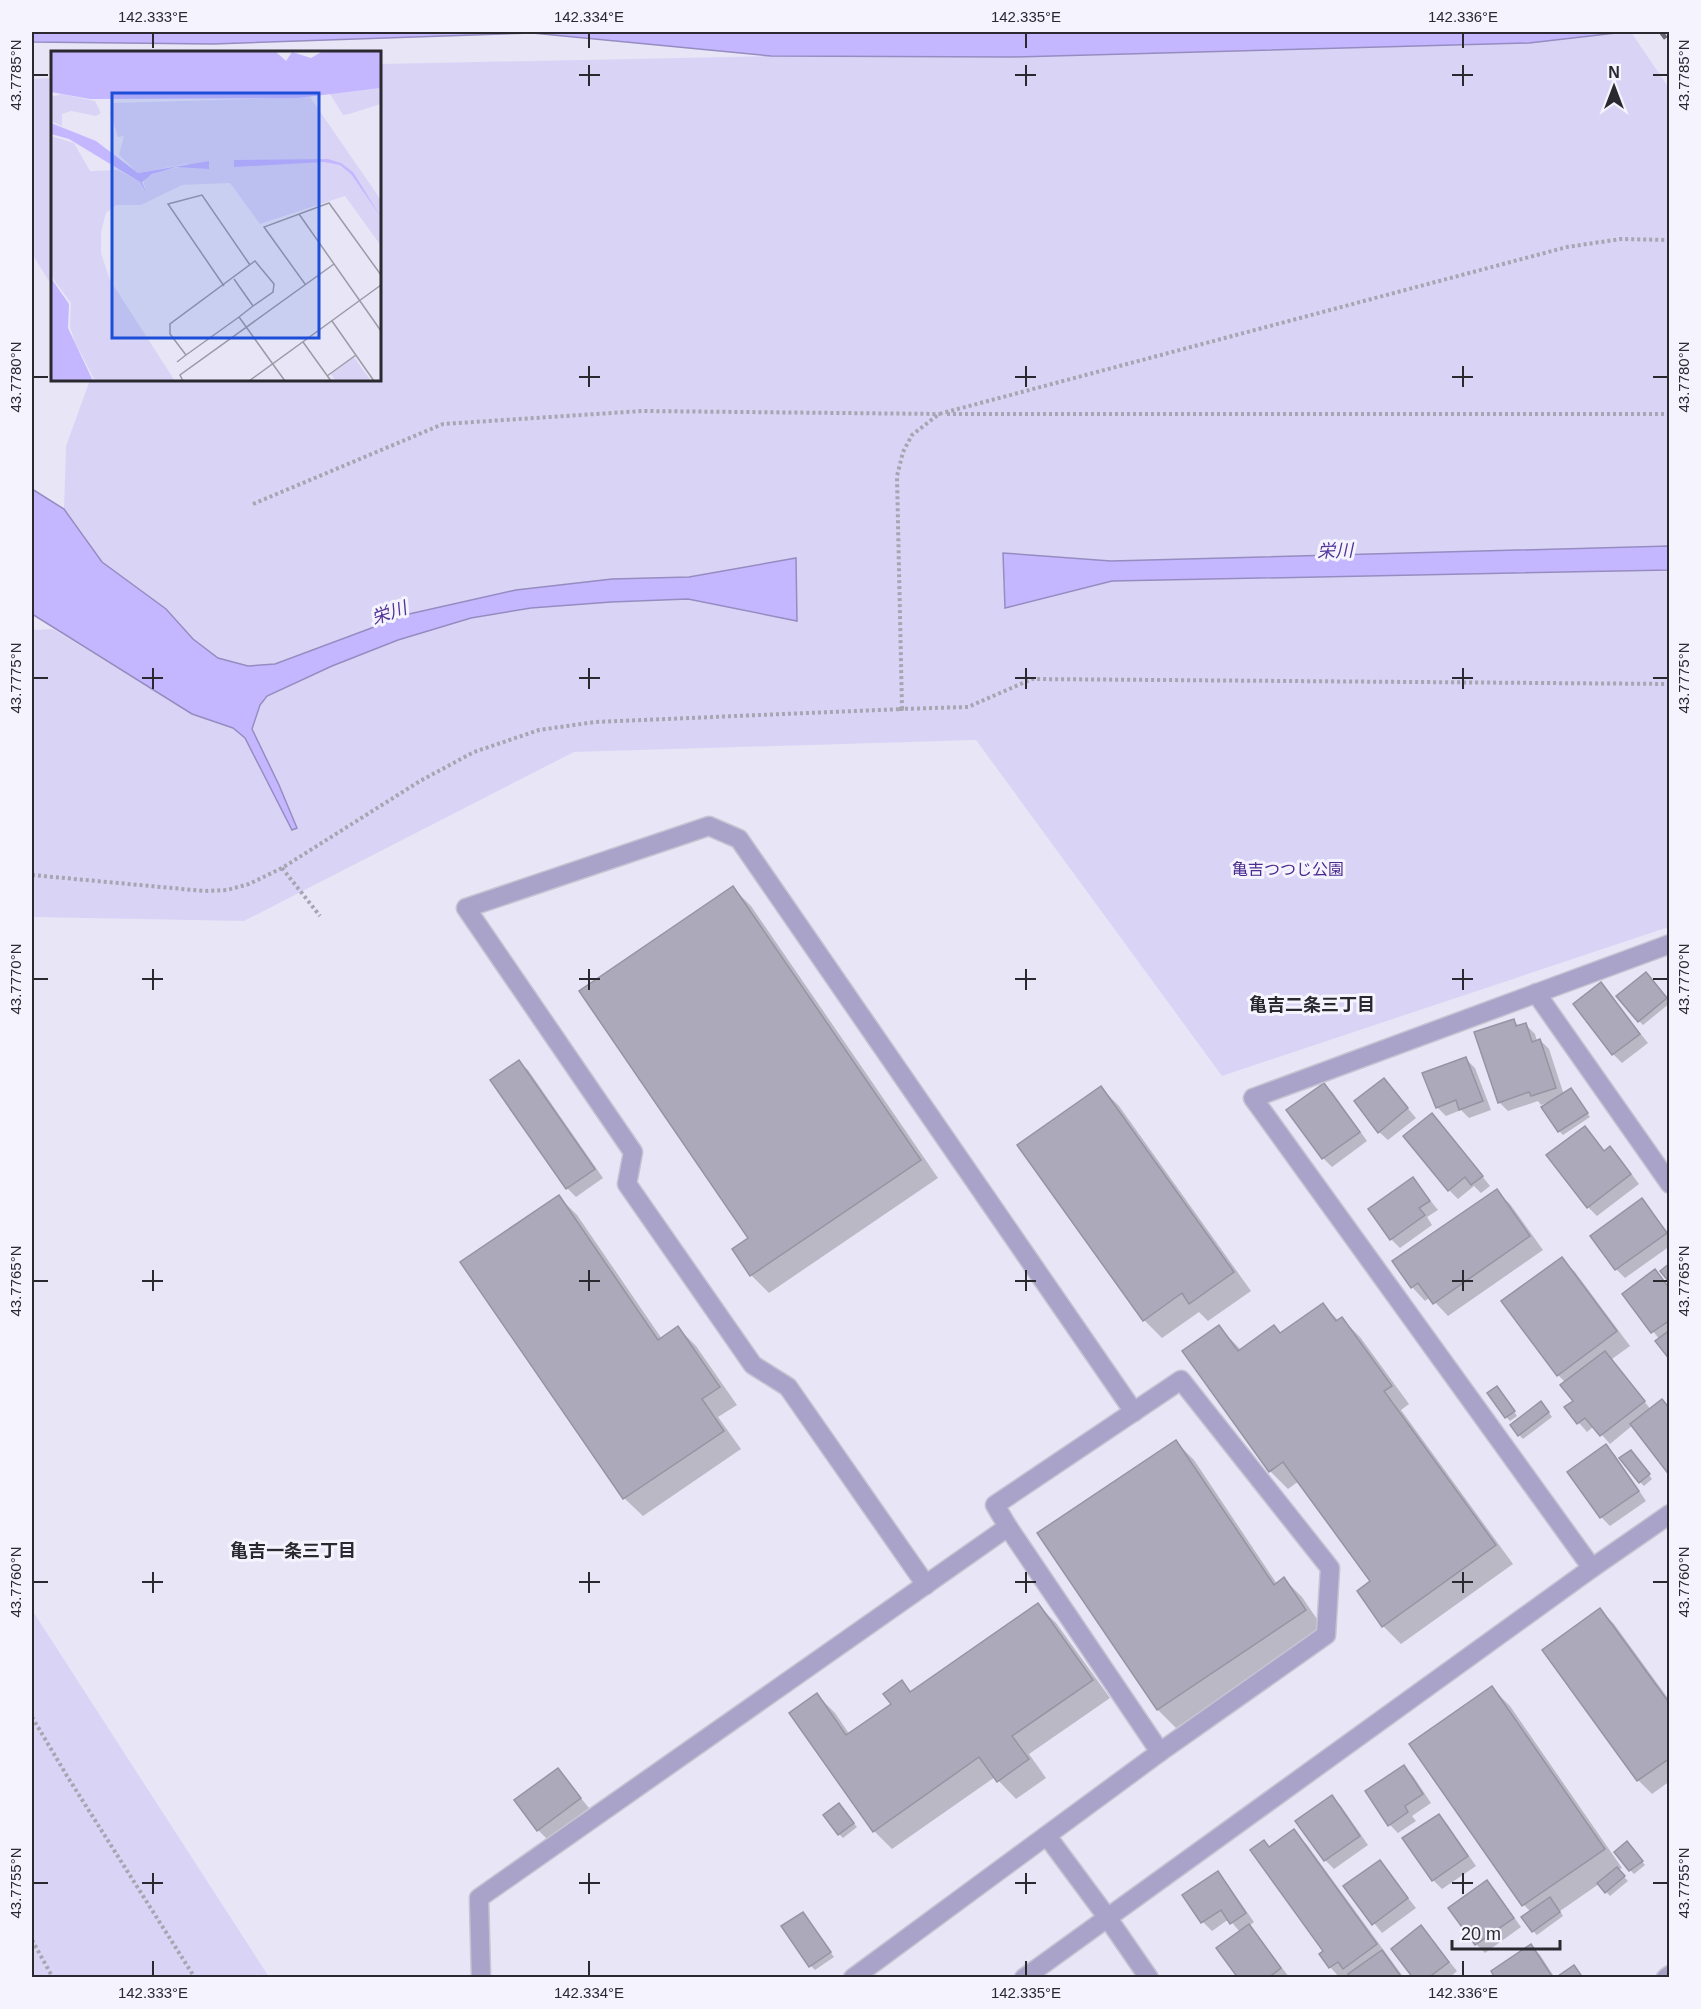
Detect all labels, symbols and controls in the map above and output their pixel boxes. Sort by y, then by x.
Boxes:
text: 142.333°E [118,8,188,25]
text: 142.334°E [554,8,624,25]
text: 142.335°E [991,8,1061,25]
text: 142.336°E [1428,8,1498,25]
text: 43.7785°N [7,39,24,111]
text: 43.7785°N [1675,39,1692,111]
inset map [51,51,381,381]
north arrow [1584,57,1644,117]
text: N [1608,64,1620,81]
text: 43.7780°N [7,341,24,413]
text: 43.7780°N [1675,341,1692,413]
water label: 栄川 [1317,540,1355,562]
water label: 栄川 [369,597,411,628]
text: 43.7775°N [7,642,24,714]
text: 43.7775°N [1675,642,1692,714]
park label: 亀吉つつじ公園 [1232,861,1344,878]
text: 43.7770°N [7,943,24,1015]
text: 43.7770°N [1675,943,1692,1015]
district label: 亀吉二条三丁目 [1249,994,1375,1015]
text: 43.7765°N [7,1245,24,1317]
text: 43.7765°N [1675,1245,1692,1317]
district label: 亀吉一条三丁目 [230,1540,356,1561]
text: 43.7760°N [7,1546,24,1618]
text: 43.7760°N [1675,1546,1692,1618]
text: 43.7755°N [7,1847,24,1919]
text: 43.7755°N [1675,1847,1692,1919]
scale bar [1452,1913,1560,1951]
text: 20 m [1461,1924,1501,1944]
text: 142.333°E [118,1984,188,2001]
text: 142.334°E [554,1984,624,2001]
text: 142.335°E [991,1984,1061,2001]
text: 142.336°E [1428,1984,1498,2001]

